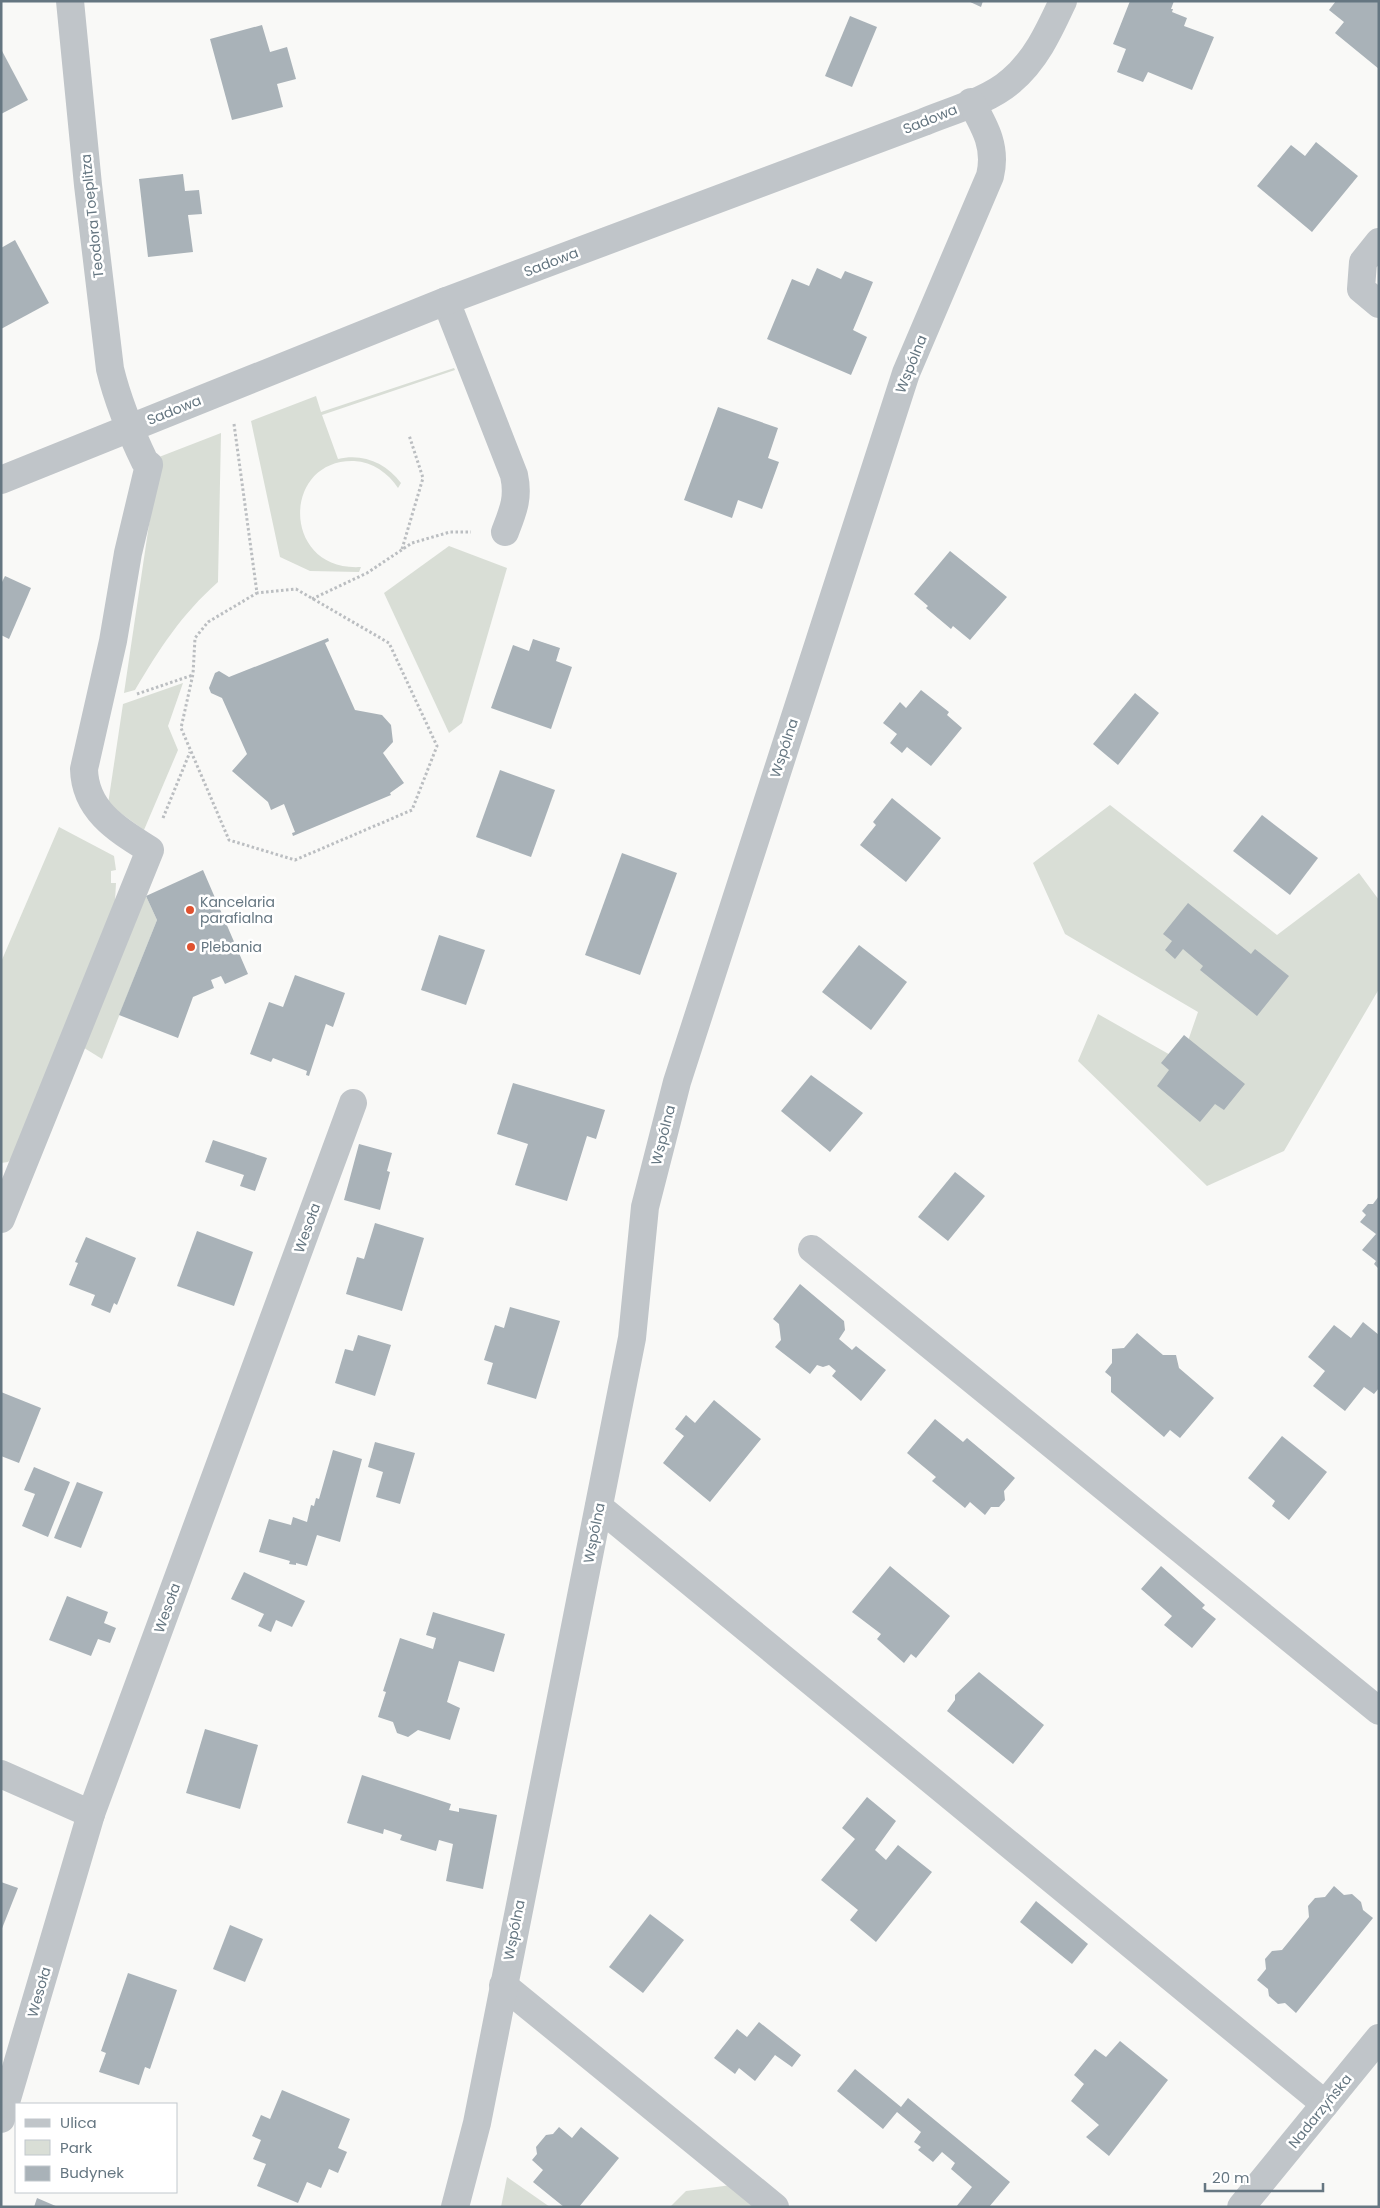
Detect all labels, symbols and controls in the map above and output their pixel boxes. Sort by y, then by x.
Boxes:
street label: Sadowa [900,99,960,139]
street label: Teodora Toeplitza [76,153,108,279]
street label: Sadowa [521,242,581,282]
street label: Wspólna [890,332,932,396]
street label: Sadowa [144,390,204,430]
street label: Wspólna [765,716,803,780]
place label: Kancelaria parafialna [200,892,275,928]
marker: Kancelaria parafialna [184,904,196,916]
place label: Plebania [201,937,262,957]
marker: Plebania [185,941,197,953]
street label: Wspólna [646,1103,680,1167]
street label: Wesoła [289,1200,325,1256]
street label: Wspólna [578,1501,610,1565]
street label: Wesoła [149,1580,185,1636]
street label: Wspólna [498,1898,530,1962]
street label: Wesoła [22,1964,56,2020]
street label: Nadarzyńska [1284,2069,1356,2153]
legend [15,2103,178,2193]
text: Ulica [60,2112,97,2133]
text: Park [60,2137,92,2158]
scale bar [1205,2160,1322,2192]
text: Budynek [60,2162,124,2183]
text: 20 m [1212,2167,1250,2188]

